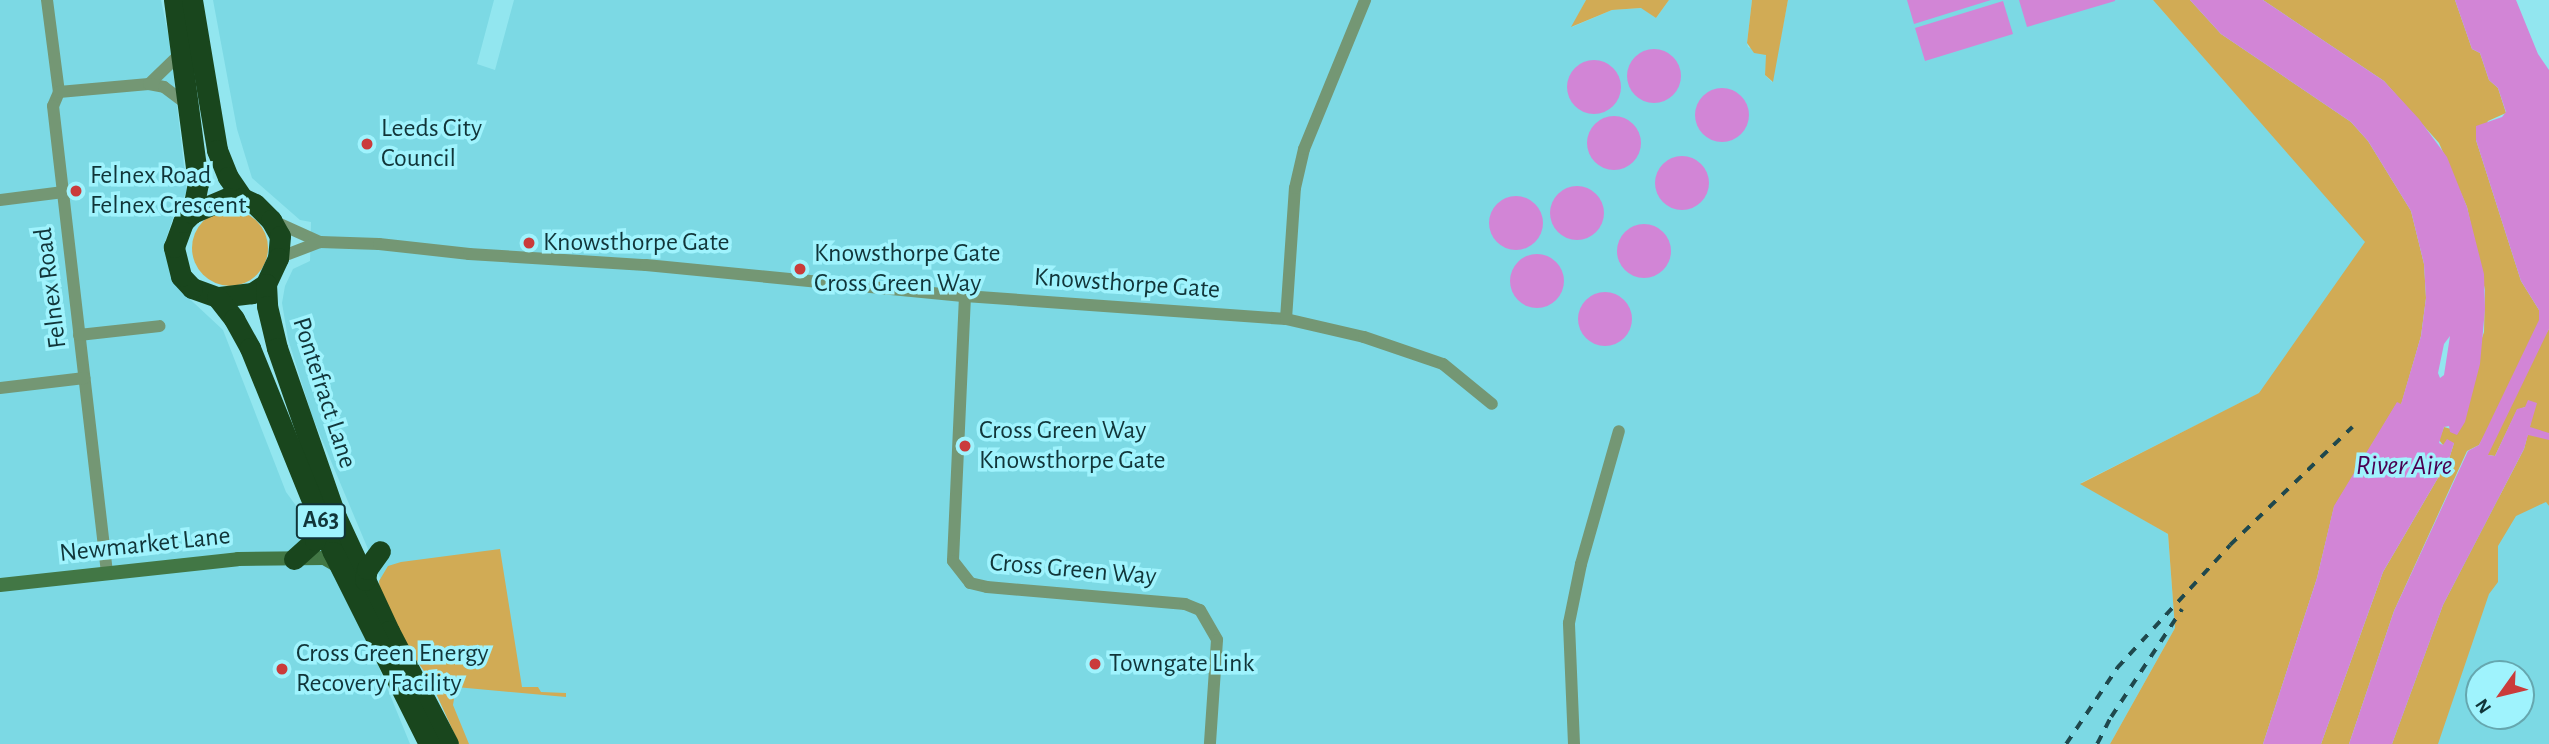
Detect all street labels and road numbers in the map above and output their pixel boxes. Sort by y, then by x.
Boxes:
street label: Felnex Road [28,226,74,350]
street label: Knowsthorpe Gate [1033,262,1221,306]
street label: Pontefract Lane [285,314,363,472]
road number: A63 [295,500,347,542]
street label: Newmarket Lane [58,521,232,569]
street label: Cross Green Way [988,547,1158,593]

